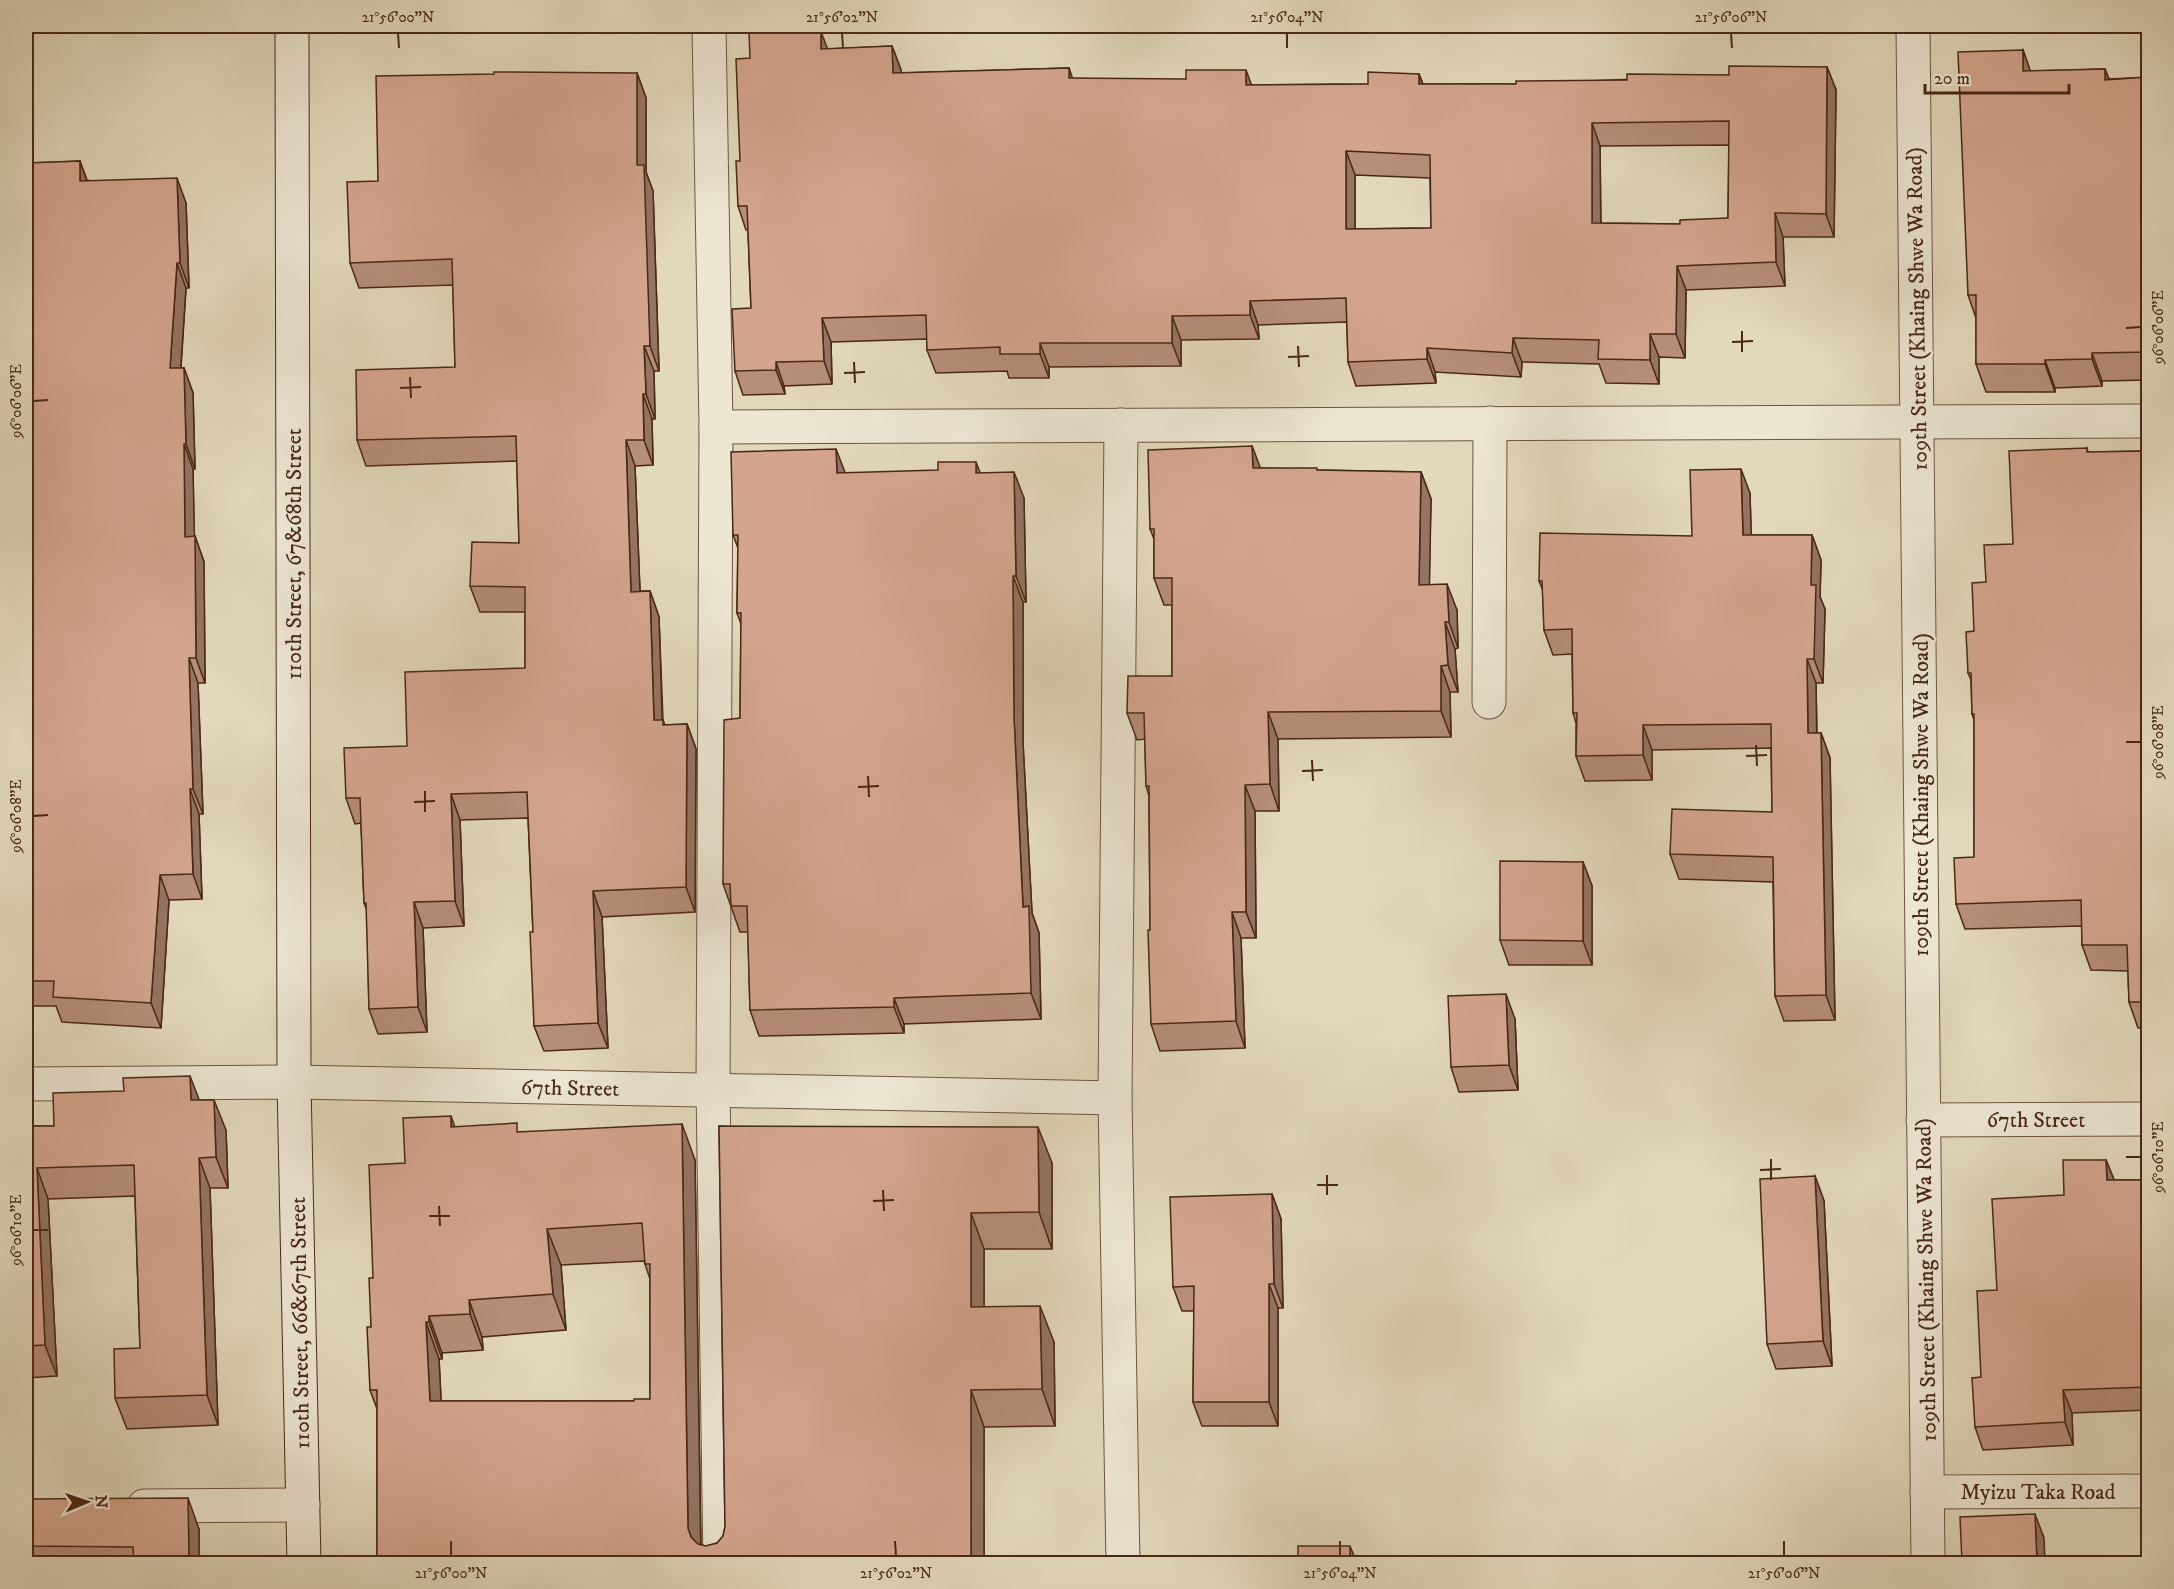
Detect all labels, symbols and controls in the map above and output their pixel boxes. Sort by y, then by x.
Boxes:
text: 21°56'00"N [362,8,434,27]
text: 21°56'02"N [806,8,878,27]
text: 21°56'04"N [1250,8,1324,27]
text: 21°56'06"N [1695,8,1767,27]
scale bar [1925,57,2069,95]
text: 20 m [1934,68,1970,90]
street label: 109th Street (Khaing Shwe Wa Road) [1901,147,1934,471]
text: 96°06'06"E [2149,290,2168,365]
text: 96°06'06"E [7,364,26,439]
street label: 110th Street, 67&68th Street [281,428,308,680]
street label: 109th Street (Khaing Shwe Wa Road) [1908,633,1935,957]
text: 96°06'08"E [2149,705,2168,780]
text: 96°06'08"E [7,779,26,854]
street label: 67th Street [521,1074,619,1103]
street label: 67th Street [1987,1107,2085,1134]
street label: 109th Street (Khaing Shwe Wa Road) [1910,1118,1943,1442]
text: 96°06'10"E [2149,1121,2168,1194]
text: 96°06'10"E [7,1194,26,1267]
street label: 110th Street, 66&67th Street [285,1197,316,1449]
north arrow [57,1472,117,1532]
street label: Myizu Taka Road [1960,1479,2116,1506]
text: N [91,1495,111,1508]
text: 21°56'00"N [415,1564,487,1583]
text: 21°56'02"N [860,1564,932,1583]
text: 21°56'04"N [1303,1564,1377,1583]
text: 21°56'06"N [1748,1564,1820,1583]

